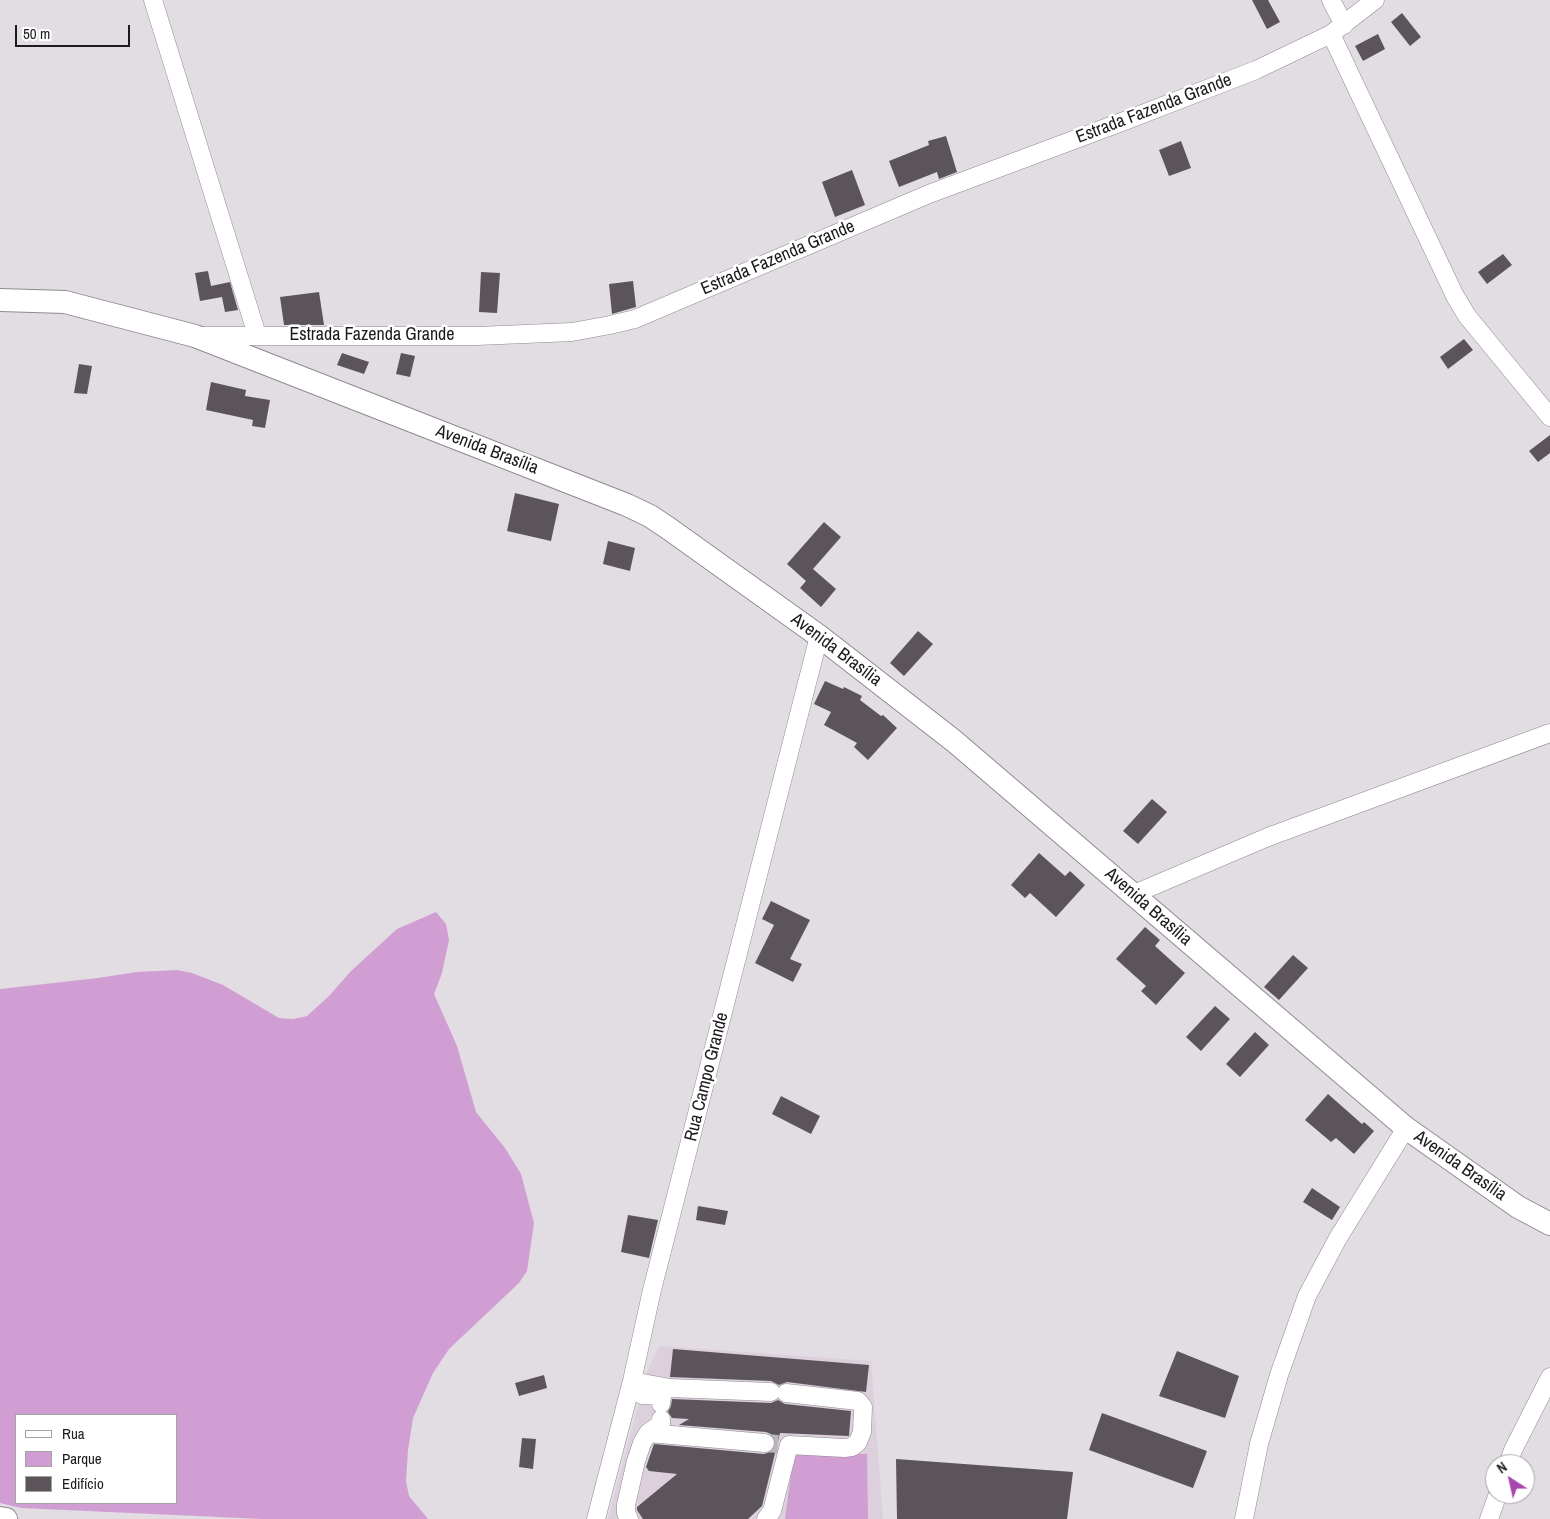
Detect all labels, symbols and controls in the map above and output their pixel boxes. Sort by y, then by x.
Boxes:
scale bar [18,15,132,47]
text: 50 m [23,23,50,44]
street label: Estrada Fazenda Grande [1073,69,1235,149]
street label: Estrada Fazenda Grande [698,216,858,300]
street label: Estrada Fazenda Grande [289,324,455,346]
street label: Avenida Brasília [433,421,541,479]
street label: Avenida Brasília [786,609,886,691]
street label: Avenida Brasília [1100,863,1196,951]
street label: Rua Campo Grande [681,1010,733,1144]
street label: Avenida Brasília [1410,1126,1510,1206]
legend [15,1414,178,1504]
text: Rua [62,1423,85,1444]
text: Parque [62,1448,102,1469]
north arrow [1485,1454,1535,1504]
text: N [1493,1458,1511,1477]
text: Edifício [62,1473,104,1494]

